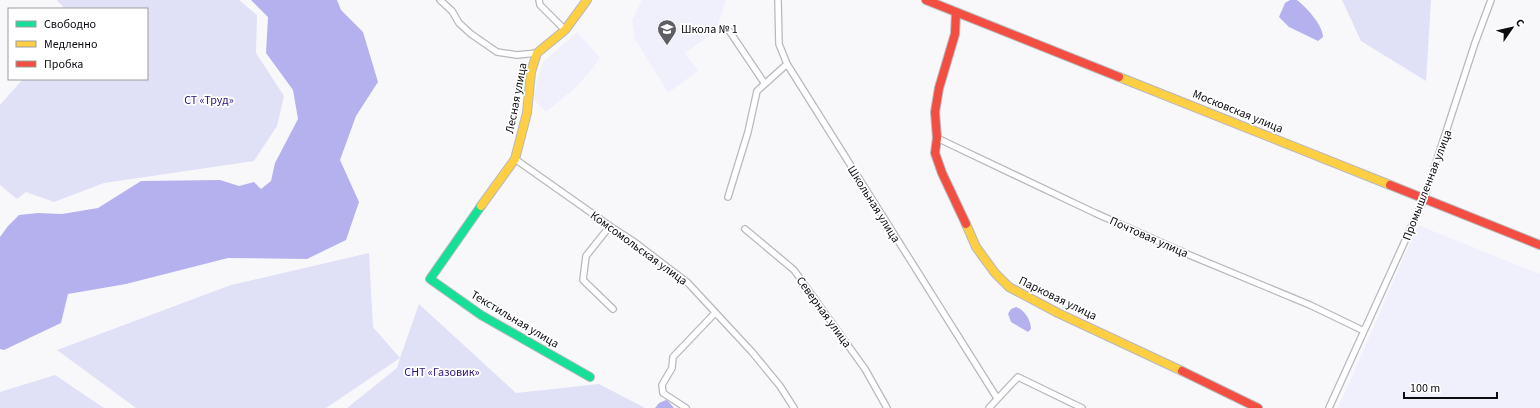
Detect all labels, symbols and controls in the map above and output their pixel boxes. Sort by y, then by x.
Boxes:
legend [8,8,148,80]
north arrow [1492,8,1532,48]
text: Свободно [44,16,96,33]
text: С [1512,16,1528,30]
school or university icon: Школа № 1 [656,18,678,46]
place label: Школа № 1 [681,21,738,38]
text: Медленно [44,36,98,53]
text: Пробка [44,56,83,73]
street label: Лесная улица [501,61,532,135]
street label: Московская улица [1190,86,1286,137]
park label: СТ «Труд» [184,92,234,109]
street label: Промышленная улица [1398,127,1456,243]
street label: Школьная улица [843,163,904,246]
street label: Комсомольская улица [587,207,691,290]
street label: Почтовая улица [1107,213,1191,262]
street label: Парковая улица [1016,272,1100,325]
street label: Северная улица [792,273,855,351]
street label: Текстильная улица [467,286,562,352]
park label: СНТ «Газовик» [404,364,480,381]
scale bar [1404,374,1497,400]
text: 100 m [1410,380,1440,397]

